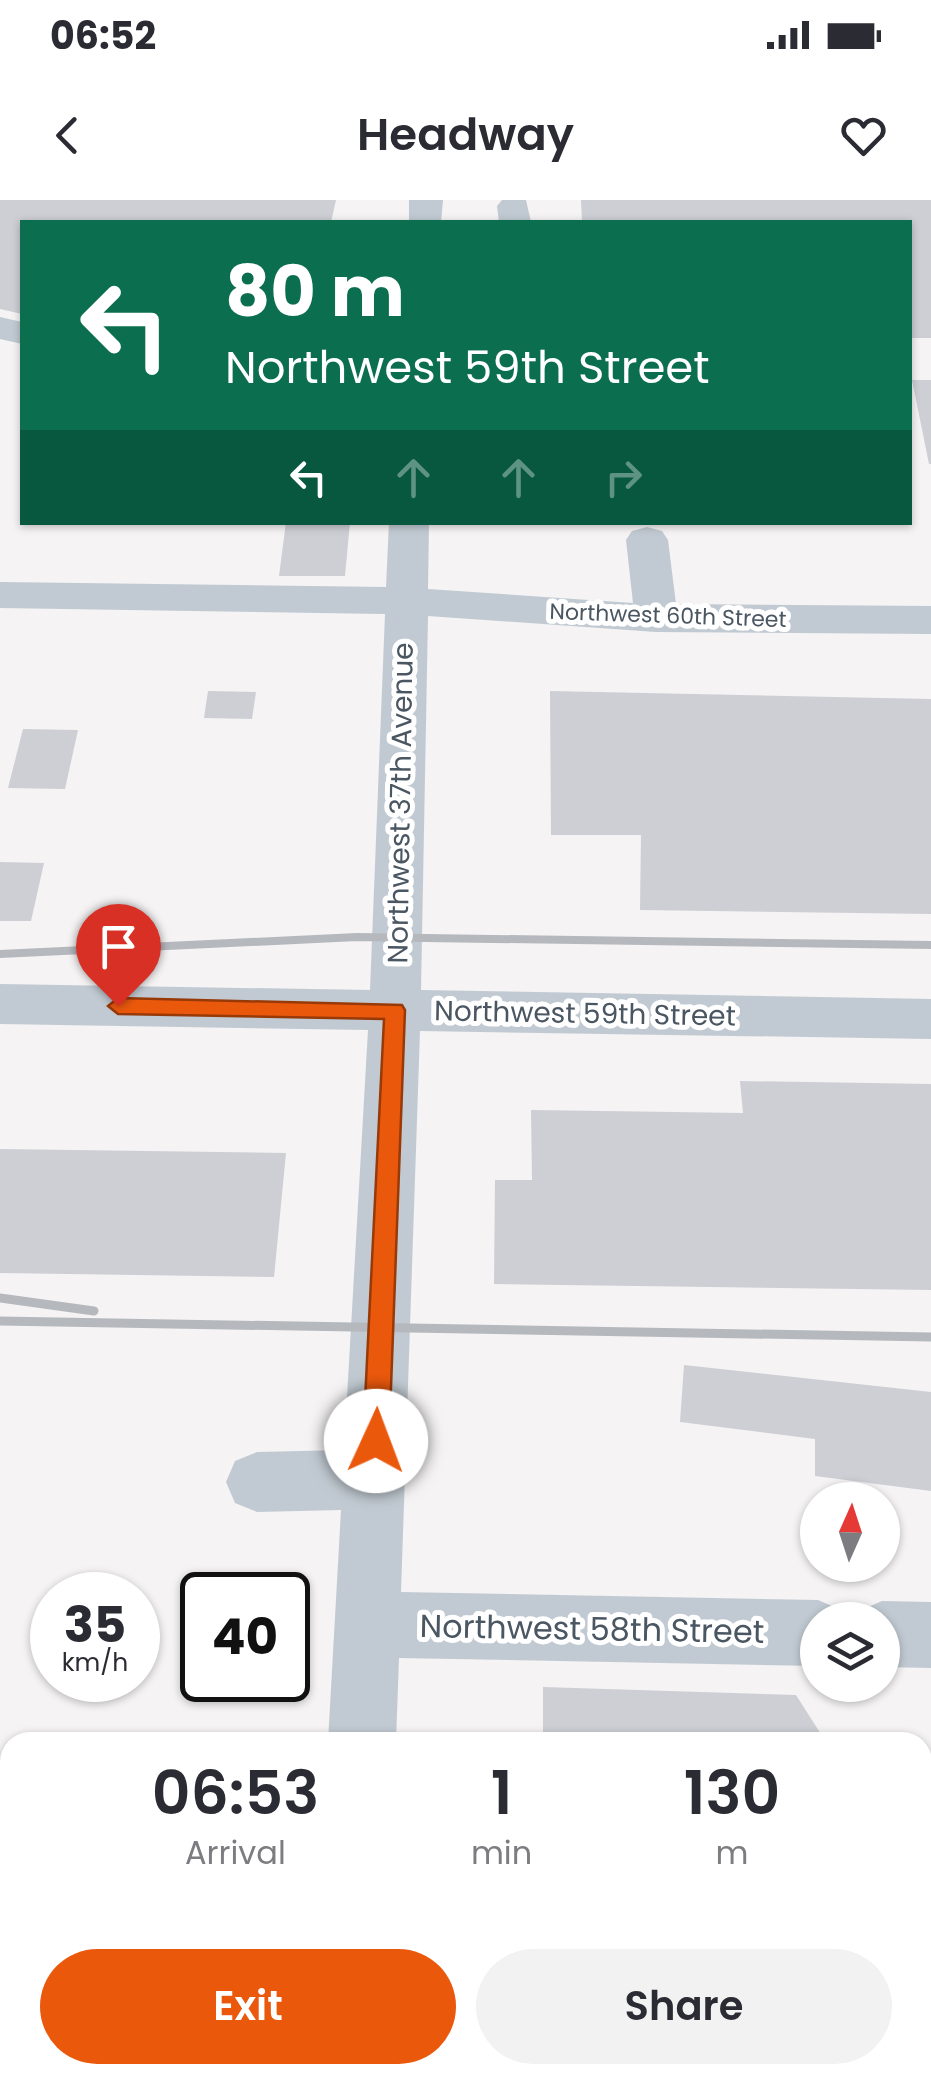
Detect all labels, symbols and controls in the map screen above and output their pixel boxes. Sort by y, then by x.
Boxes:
text: 06:52 [50,9,156,62]
text: Headway [357,103,574,166]
icon: back [40,108,95,163]
icon: heart [836,108,891,163]
text: 80 m [225,242,405,341]
icon: left [60,260,190,390]
text: Northwest 59th Street [225,336,710,399]
icon: left [281,450,336,505]
icon: ahead [386,450,441,505]
icon: ahead [491,450,546,505]
icon: right [596,450,651,505]
street label: Northwest 60th Street [549,596,787,635]
street label: Northwest 37th Avenue [378,642,423,964]
pin [76,904,161,1007]
icon: arrive [91,919,146,974]
street label: Northwest 59th Street [434,991,736,1036]
position arrow [324,1389,428,1493]
north arrow [800,1482,900,1582]
map controls [800,1482,900,1702]
speed limit sign: 40 [180,1572,310,1702]
text: 35 [64,1589,126,1660]
button: layers [800,1602,900,1702]
street label: Northwest 58th Street [419,1603,765,1654]
text: km/h [62,1645,128,1680]
text: 06:53 [152,1751,319,1835]
text: 1 [491,1751,512,1835]
text: 130 [684,1751,780,1835]
text: Arrival [185,1830,286,1875]
text: min [471,1830,532,1875]
text: m [716,1830,749,1875]
button: Exit [40,1949,456,2064]
button: Share [476,1949,892,2064]

